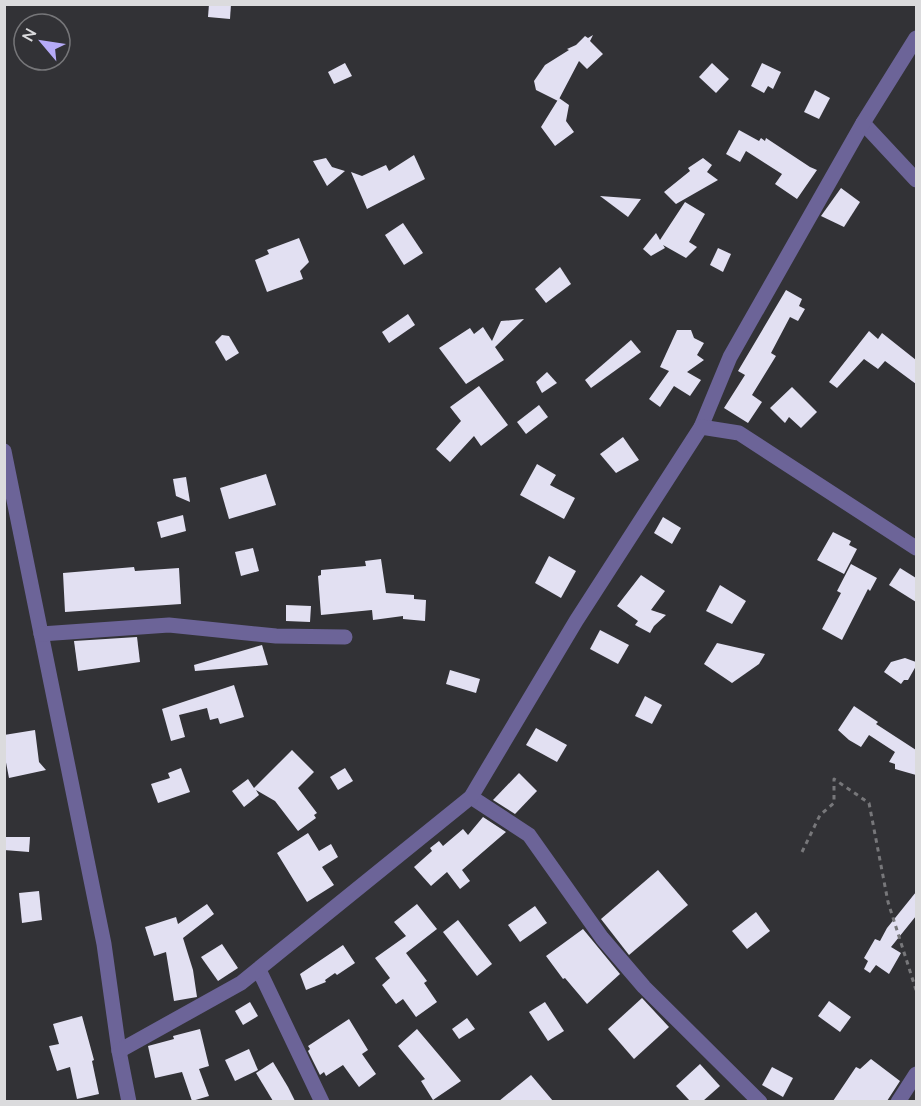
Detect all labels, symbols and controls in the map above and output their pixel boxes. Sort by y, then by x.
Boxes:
north arrow [12,12,72,72]
text: N [17,25,42,46]

